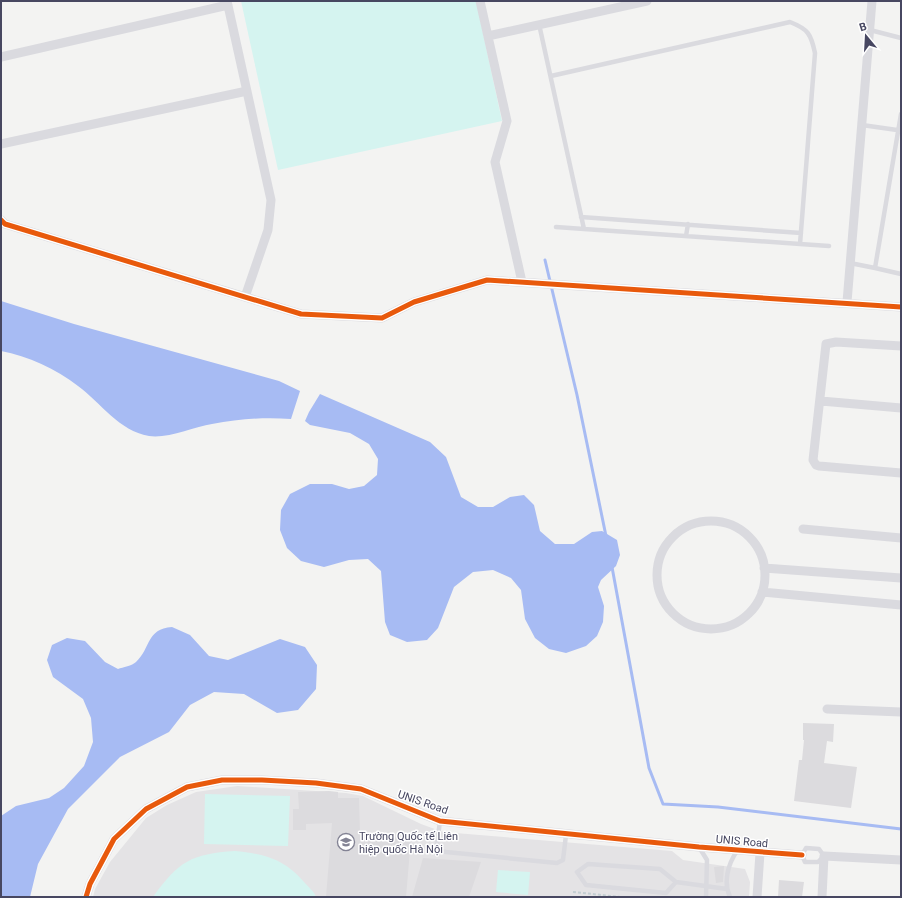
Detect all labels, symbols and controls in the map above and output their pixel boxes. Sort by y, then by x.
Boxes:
north arrow [846,16,886,56]
text: B [858,20,868,34]
street label: UNIS Road [396,788,450,817]
place label: Trường Quốc tế Liên hiệp quốc Hà Nội [359,830,458,856]
school or university icon: Trường Quốc tế Liên hiệp quốc Hà Nội [336,832,356,852]
street label: UNIS Road [715,833,769,850]

